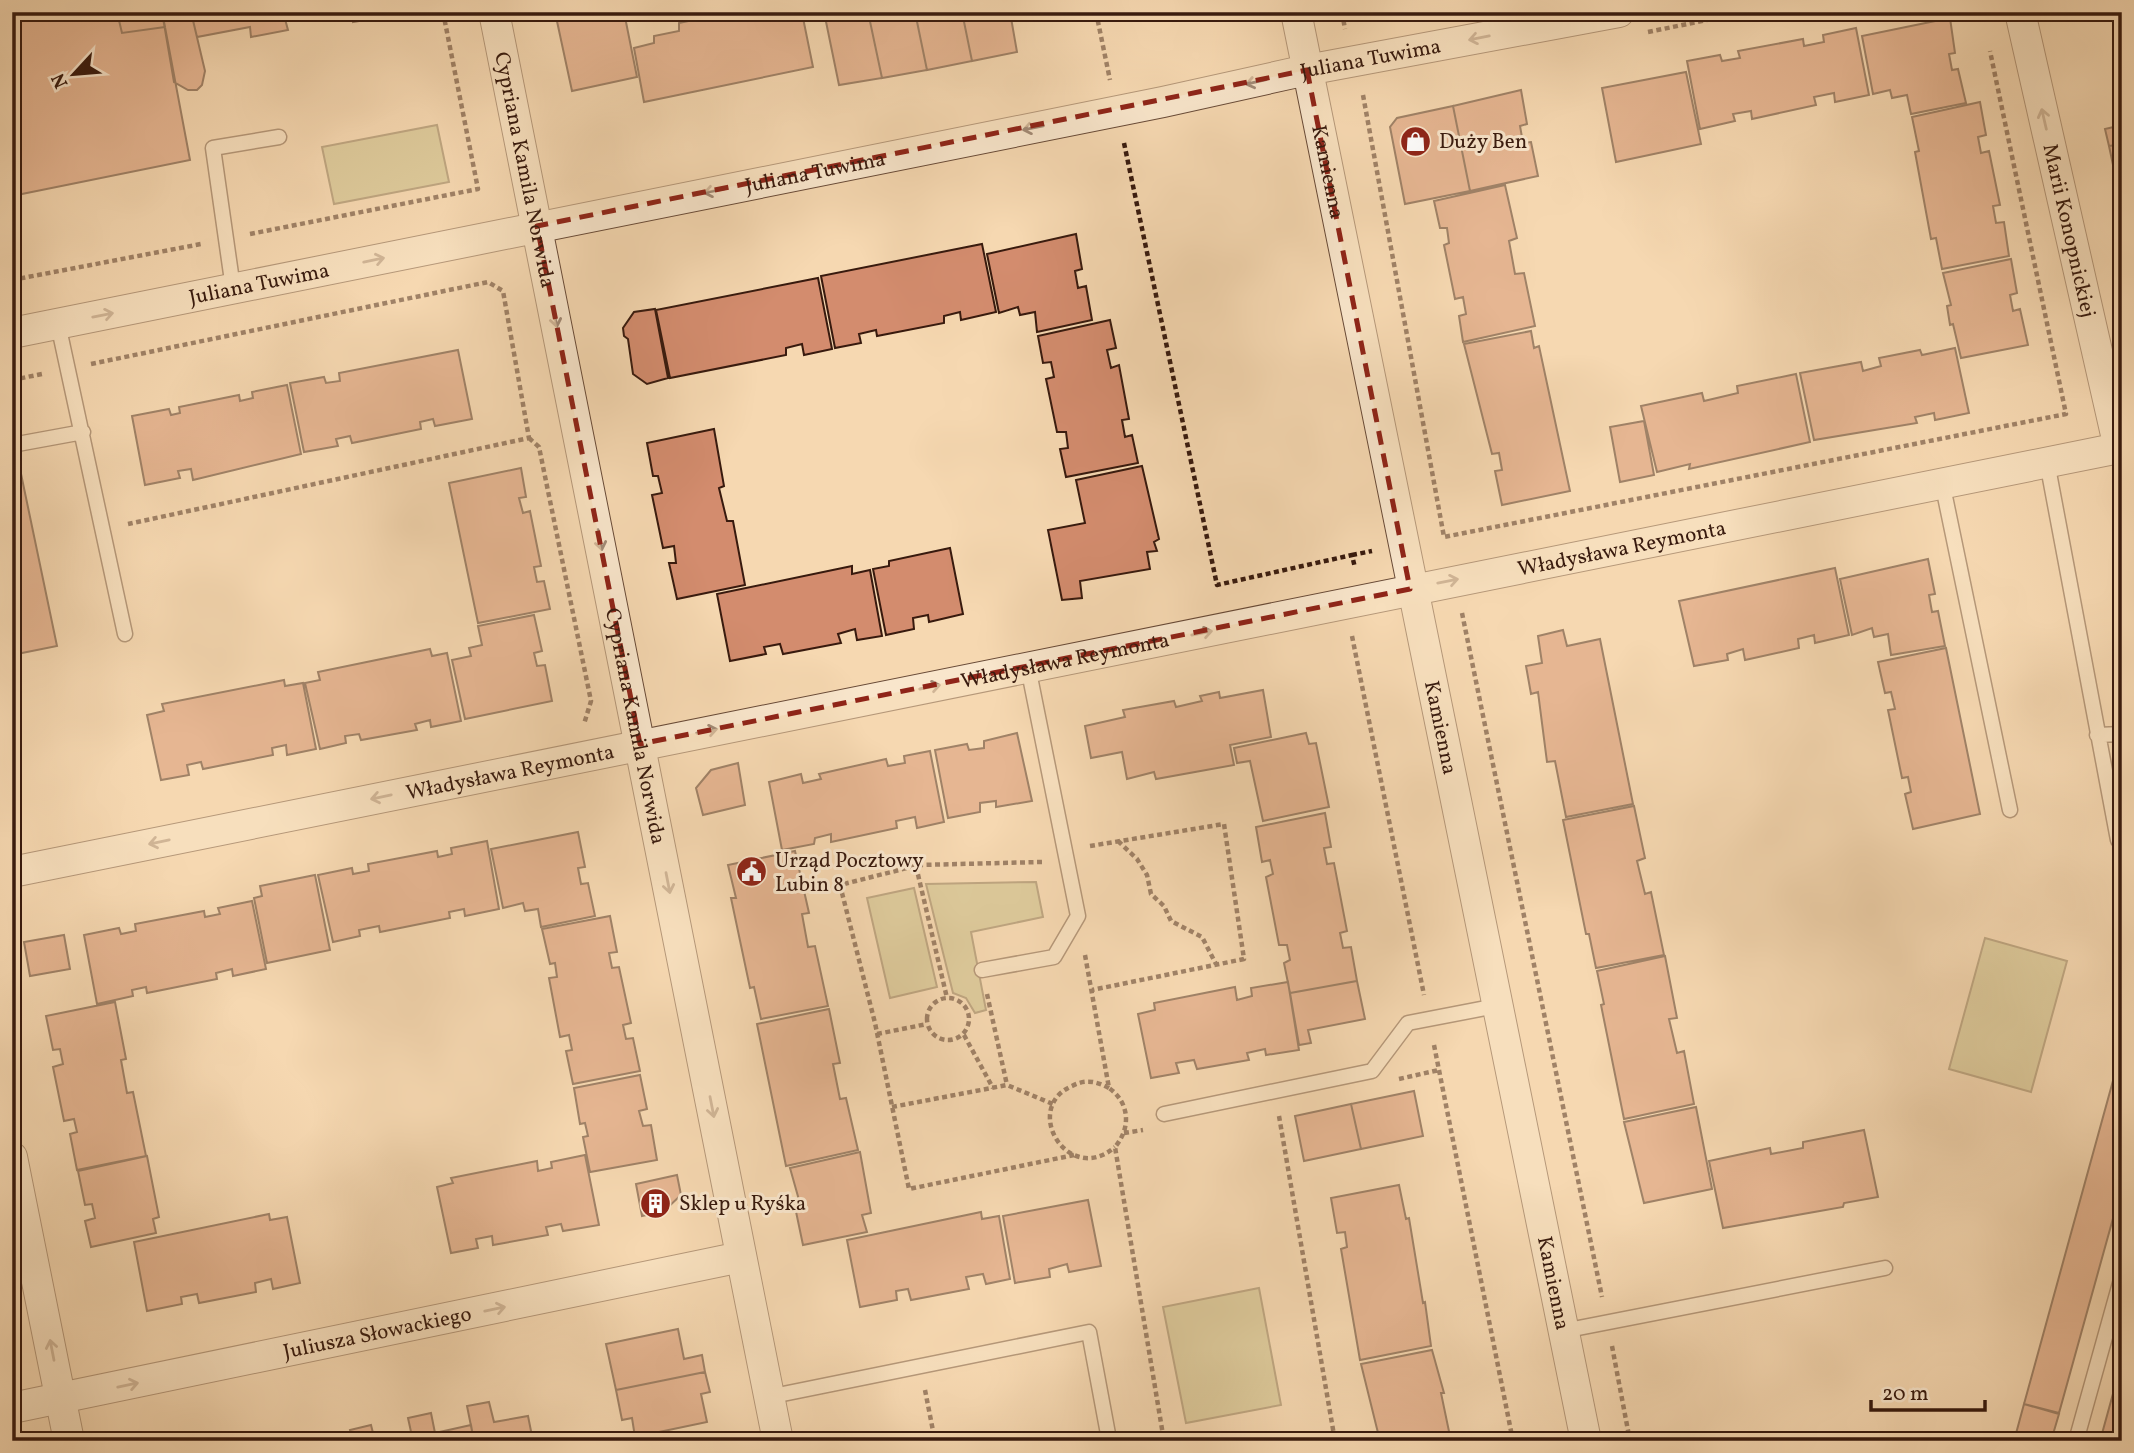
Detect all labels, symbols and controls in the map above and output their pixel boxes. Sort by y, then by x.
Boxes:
street label: Juliana Tuwima [1298,32,1443,87]
one-way arrow [1468,32,1491,45]
north arrow [38,38,108,108]
street label: Cypriana Kamila Norwida [486,50,562,291]
text: N [46,68,75,92]
one-way arrow [1245,75,1268,89]
one-way arrow [2037,108,2050,131]
one-way arrow [1022,122,1045,135]
street label: Kamienna [1303,123,1351,222]
shop icon: Duży Ben [1399,124,1433,158]
place label: Duży Ben [1439,128,1527,157]
street label: Marii Konopnickiej [2034,141,2102,321]
street label: Juliana Tuwima [743,145,888,202]
one-way arrow [703,185,726,198]
one-way arrow [362,252,385,266]
street label: Juliana Tuwima [187,257,332,313]
one-way arrow [549,305,562,328]
one-way arrow [91,308,114,322]
street label: Władysława Reymonta [1515,514,1729,585]
one-way arrow [593,528,607,551]
one-way arrow [1436,574,1459,588]
street label: Cypriana Kamila Norwida [597,606,672,847]
one-way arrow [1190,625,1213,639]
street label: Władysława Reymonta [958,626,1172,697]
street label: Kamienna [1416,678,1463,777]
one-way arrow [918,679,941,693]
one-way arrow [695,723,718,737]
street label: Władysława Reymonta [403,738,617,808]
one-way arrow [370,790,393,804]
one-way arrow [148,836,171,850]
place label: Urząd Pocztowy Lubin 8 [775,847,924,900]
public building icon: Urząd Pocztowy Lubin 8 [735,855,769,889]
one-way arrow [661,871,675,894]
one-way arrow [705,1095,719,1118]
building icon: Sklep u Ryśka [639,1186,673,1220]
place label: Sklep u Ryśka [679,1190,806,1219]
street label: Kamienna [1529,1234,1576,1333]
street label: Juliusza Słowackiego [281,1300,474,1367]
one-way arrow [483,1301,506,1315]
one-way arrow [44,1339,58,1362]
scale bar [1871,1369,1985,1413]
one-way arrow [116,1378,139,1392]
text: 20 m [1882,1380,1928,1409]

